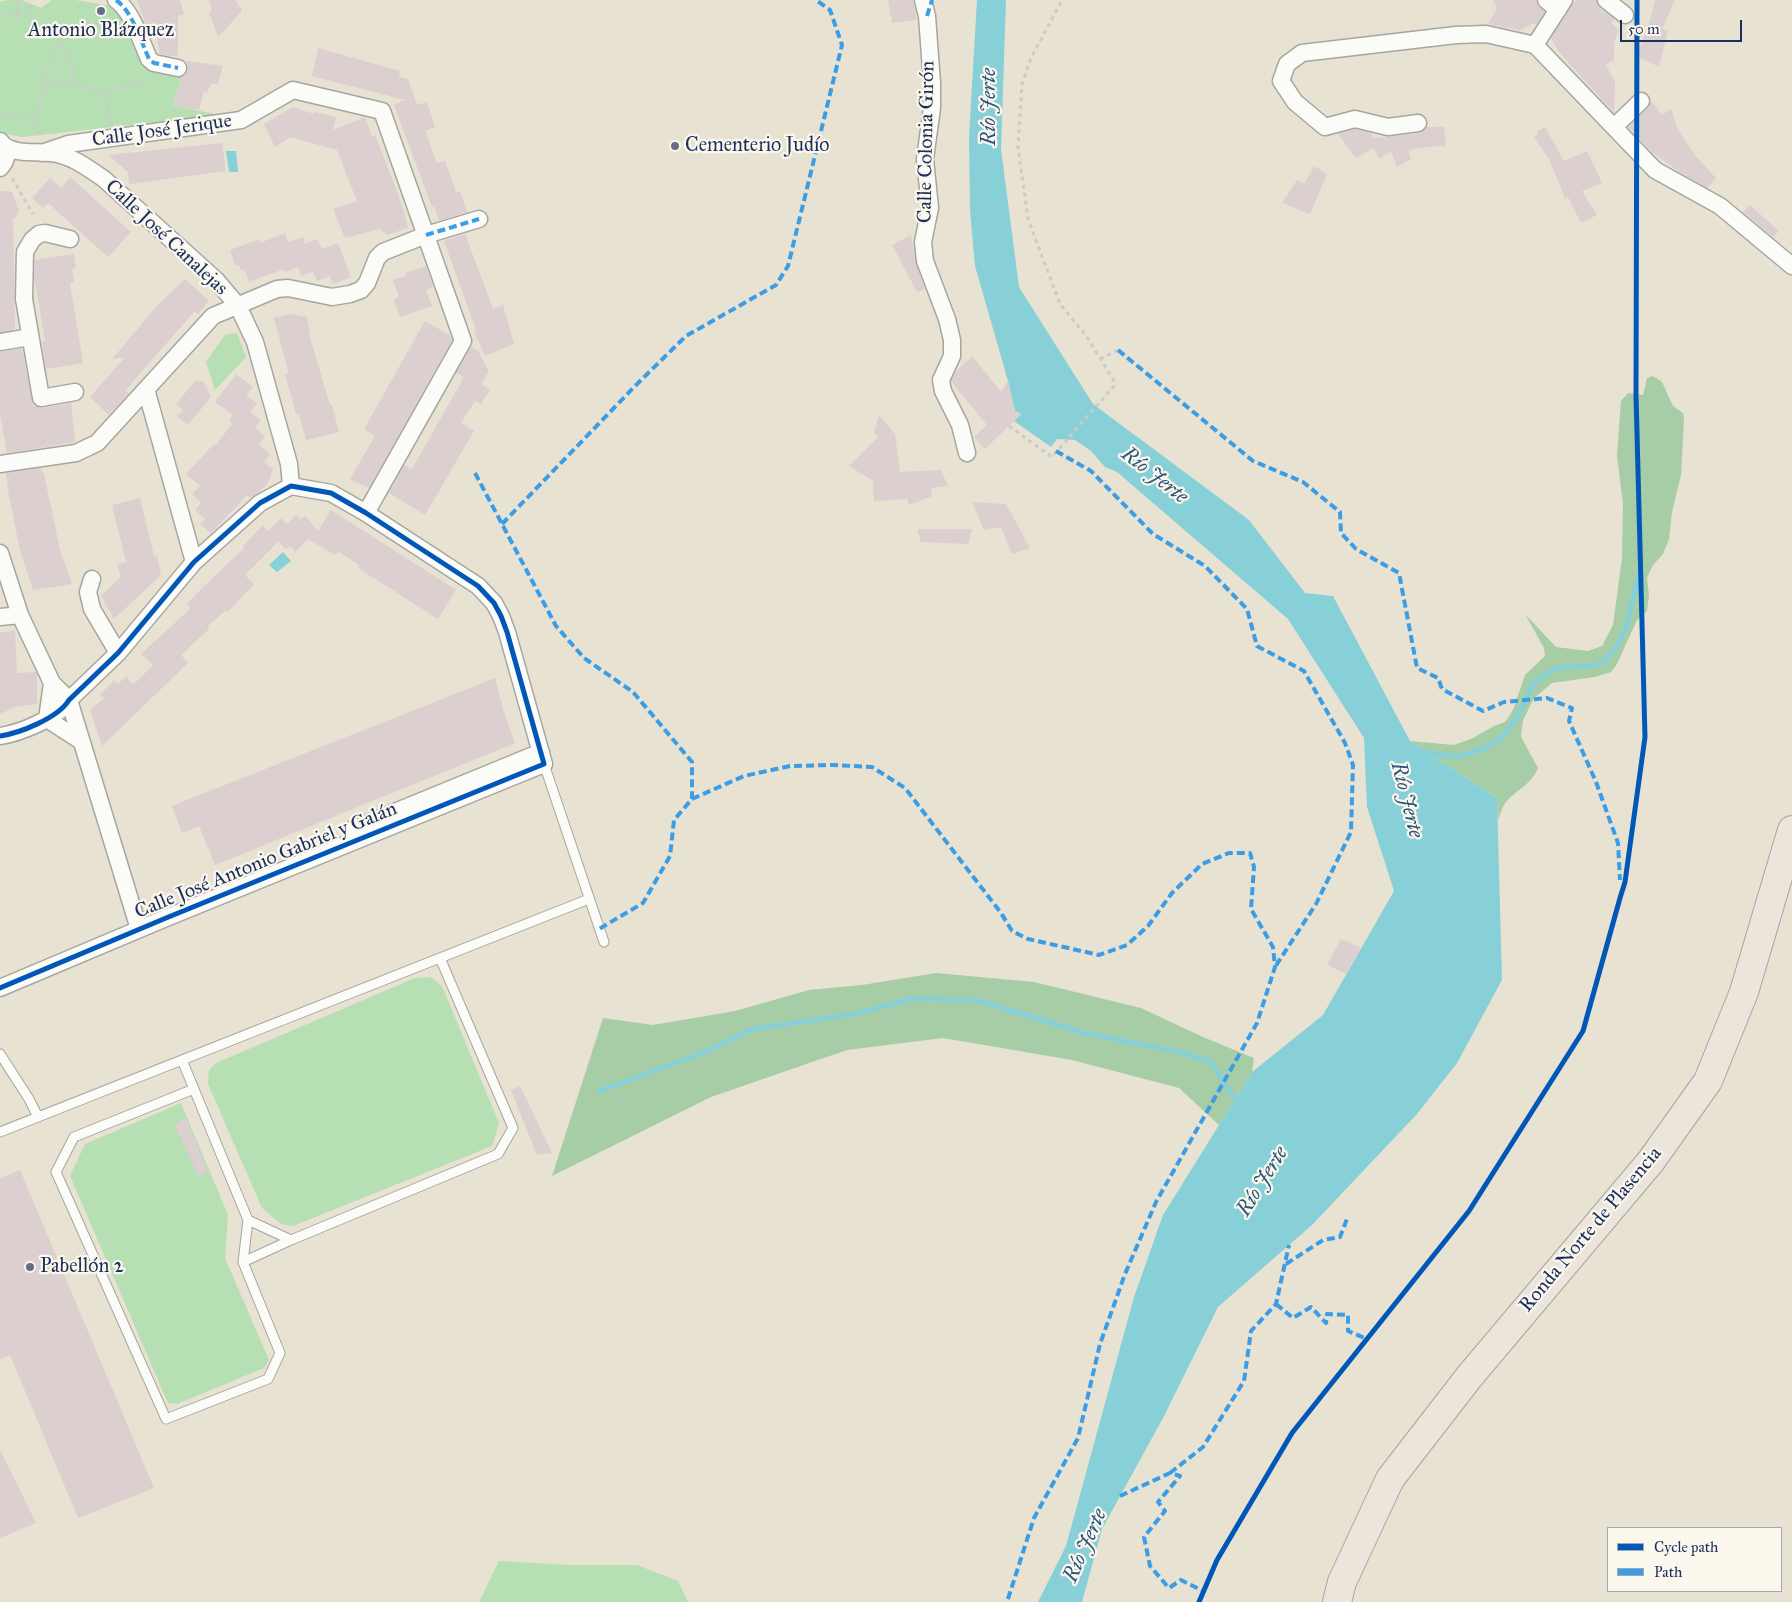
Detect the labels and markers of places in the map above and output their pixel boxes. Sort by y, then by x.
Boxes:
marker: Antonio Blázquez [95,5,107,17]
place label: Antonio Blázquez [28,19,174,43]
place label: Cementerio Judío [685,134,830,158]
marker: Cementerio Judío [669,140,681,152]
place label: Pabellón 2 [40,1255,124,1279]
marker: Pabellón 2 [24,1261,36,1273]

